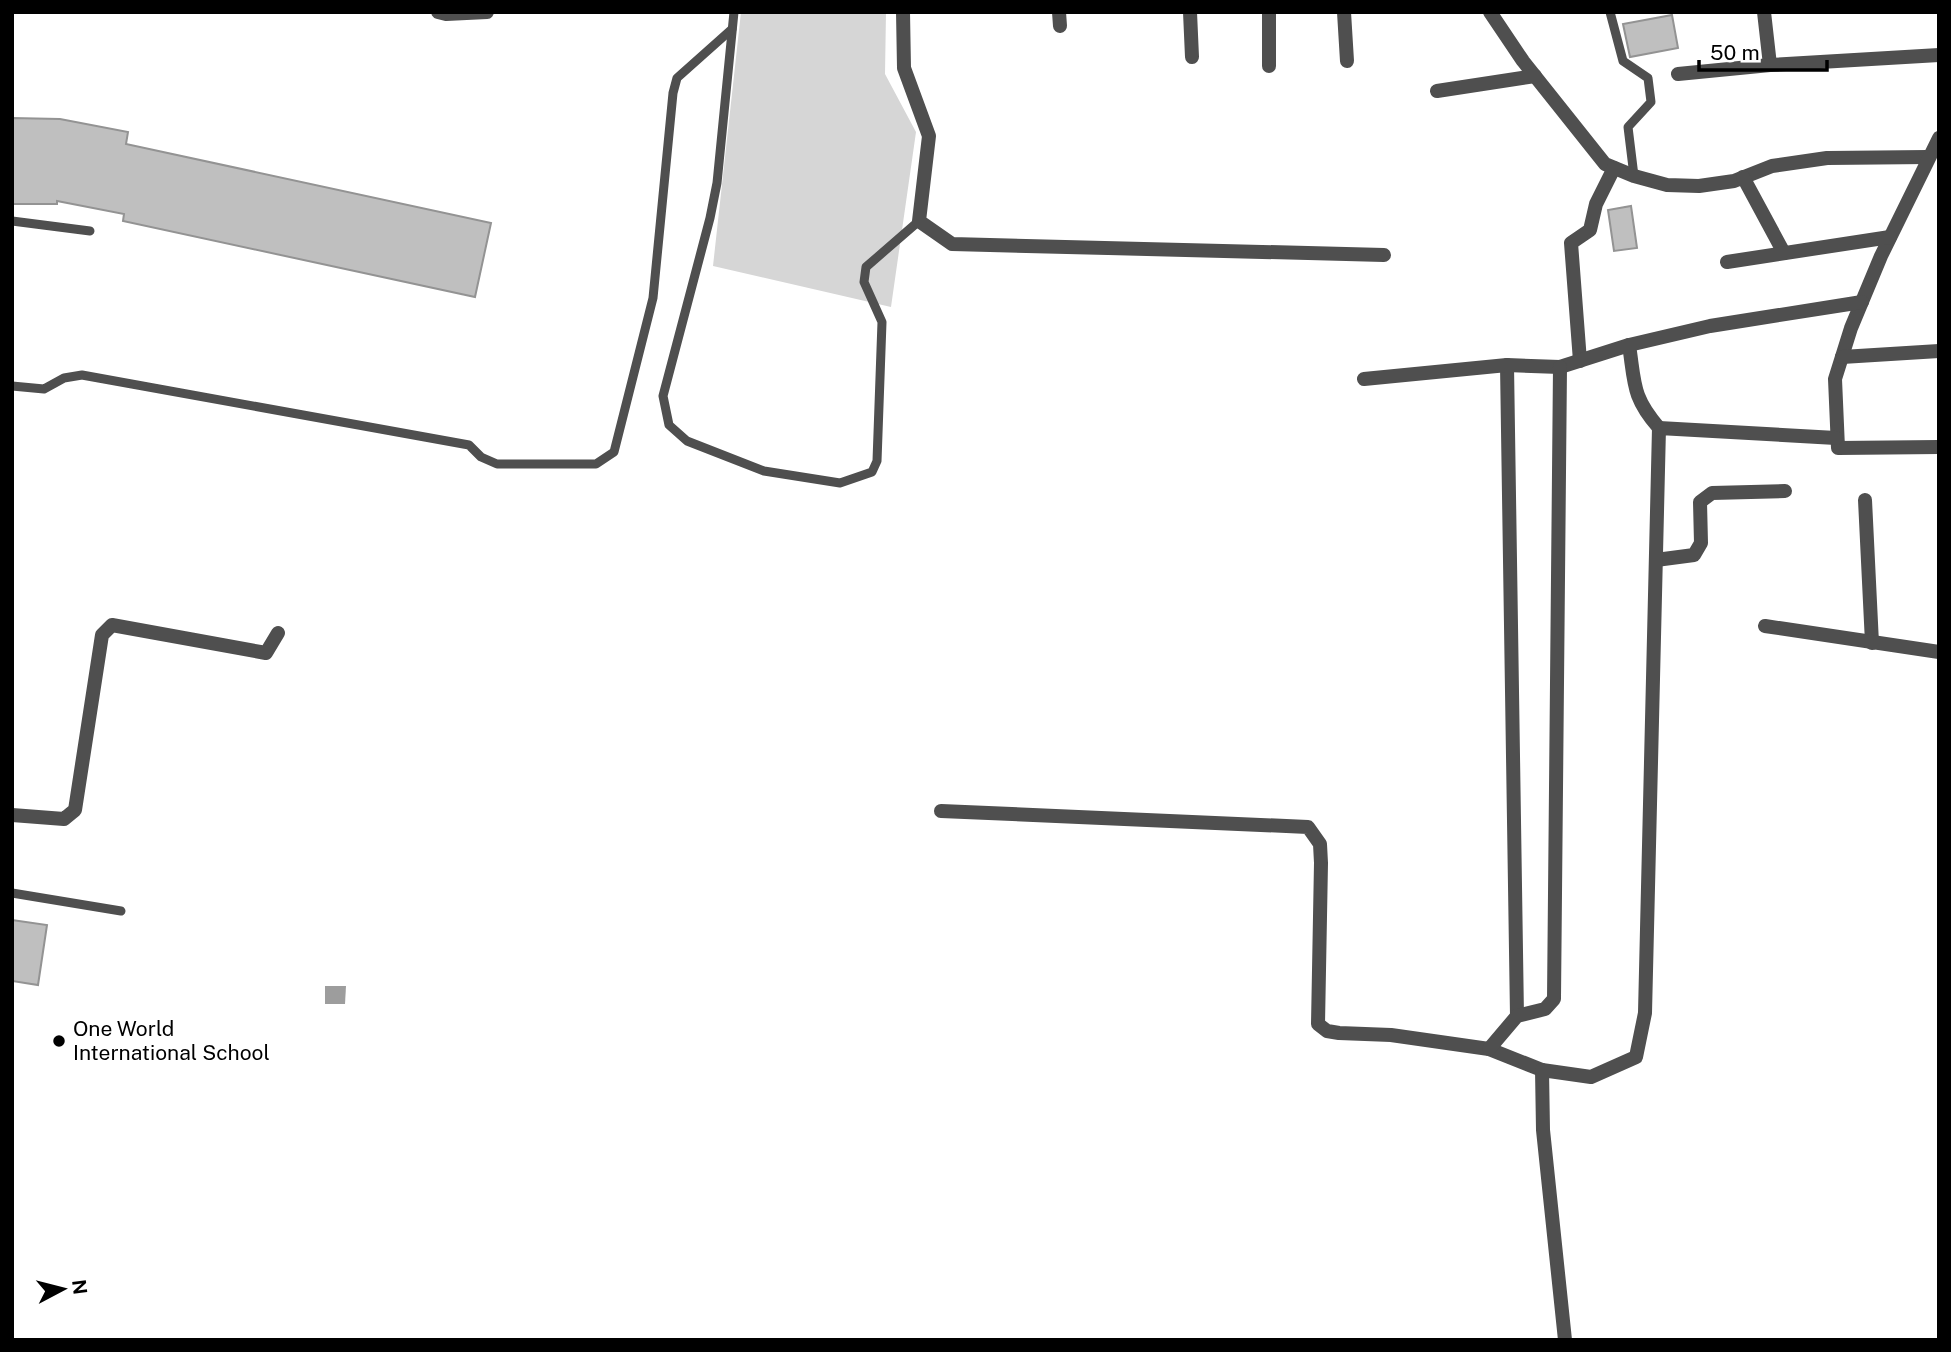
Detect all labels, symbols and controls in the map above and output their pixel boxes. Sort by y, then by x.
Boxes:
scale bar [1699,28,1827,72]
text: 50 m [1710,40,1760,65]
place label: One World International School [73,1016,270,1065]
marker: One World International School [51,1033,67,1049]
north arrow [28,1254,98,1324]
text: N [68,1278,92,1296]

